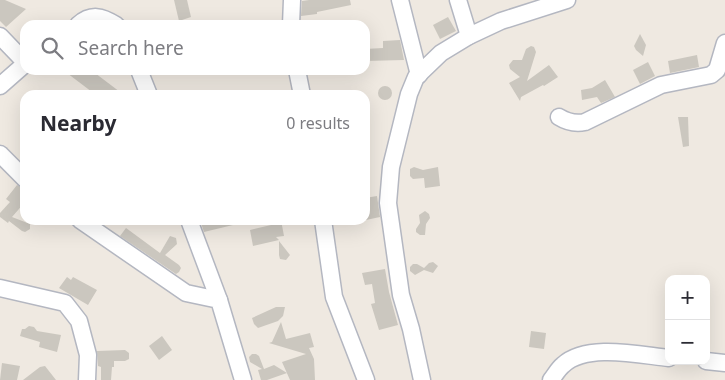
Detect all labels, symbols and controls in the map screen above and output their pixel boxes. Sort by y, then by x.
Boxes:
search box [20,20,370,75]
icon: search [38,34,66,62]
text: Search here [78,35,184,61]
text: Nearby [40,109,116,137]
text: 0 results [286,112,350,134]
map controls [665,275,710,365]
button: + [665,275,710,320]
button: − [665,320,710,365]

